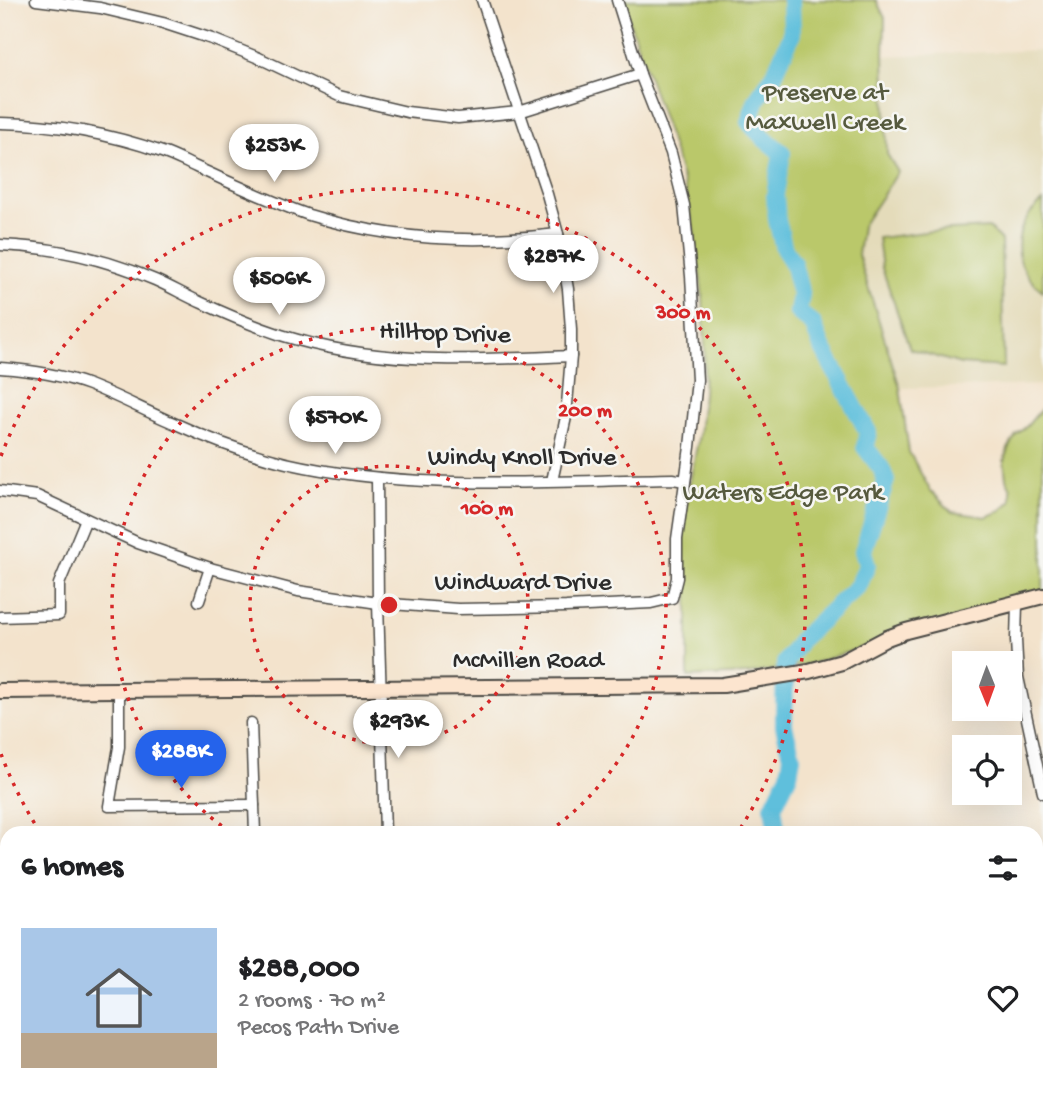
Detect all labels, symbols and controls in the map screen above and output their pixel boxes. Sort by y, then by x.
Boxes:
park label: Preserve at Maxwell Creek [745,79,907,140]
pin: $253K [225,124,323,184]
text: $253K [245,133,303,160]
pin: $287K [504,236,602,295]
text: $287K [524,244,582,271]
pin: $506K [230,258,328,317]
text: $506K [249,266,309,293]
text: 300 m [655,302,710,327]
street label: Hilltop Drive [379,317,512,353]
pin: $570K [286,396,384,456]
text: 200 m [558,400,612,425]
text: $570K [305,405,365,432]
street label: Windy Knoll Drive [428,444,617,475]
park label: Waters Edge Park [683,479,886,510]
text: 100 m [460,498,513,523]
street label: Windward Drive [434,569,612,600]
centre of rings [377,593,401,617]
street label: McMillen Road [453,647,605,678]
north arrow [952,651,1022,721]
map controls [952,651,1022,805]
pin: $293K [349,700,447,760]
text: $293K [369,709,427,736]
pin: $288K [132,730,230,790]
button: locate [952,735,1022,805]
text: $288K [151,739,211,766]
icon: filters [984,849,1022,887]
text: 6 homes [21,851,123,886]
text: $288,000 [238,953,360,988]
icon: home [77,956,161,1040]
icon: heart [984,979,1022,1017]
text: 2 rooms · 70 m² [238,988,386,1015]
text: Pecos Path Drive [238,1015,399,1042]

